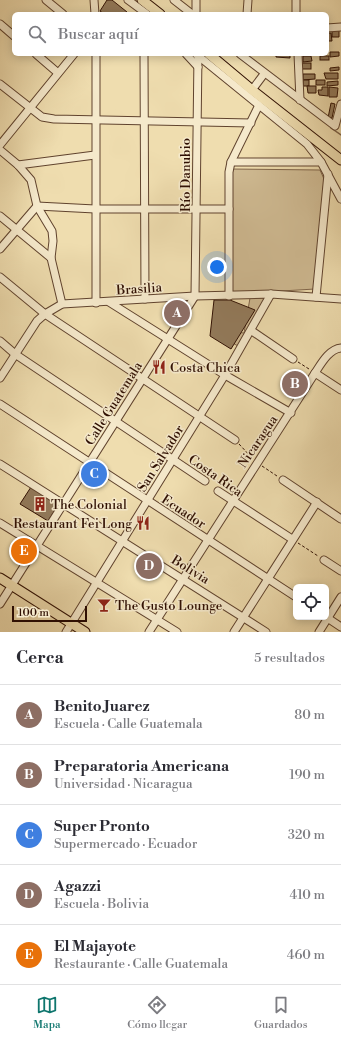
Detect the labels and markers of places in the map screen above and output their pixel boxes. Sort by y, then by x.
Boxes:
pin: A [164,298,190,328]
restaurant icon: Costa Chica [151,359,167,375]
place label: Costa Chica [170,360,241,376]
pin: B [282,369,308,399]
pin: C [81,459,107,489]
building icon: The Colonial [32,496,48,512]
place label: The Colonial [51,497,127,513]
restaurant icon: Restaurant Fei Long [135,515,151,531]
place label: Restaurant Fei Long [13,516,132,532]
pin: E [11,536,37,566]
pin: D [136,551,162,581]
bar icon: The Gusto Lounge [96,597,112,613]
place label: The Gusto Lounge [115,598,223,614]

